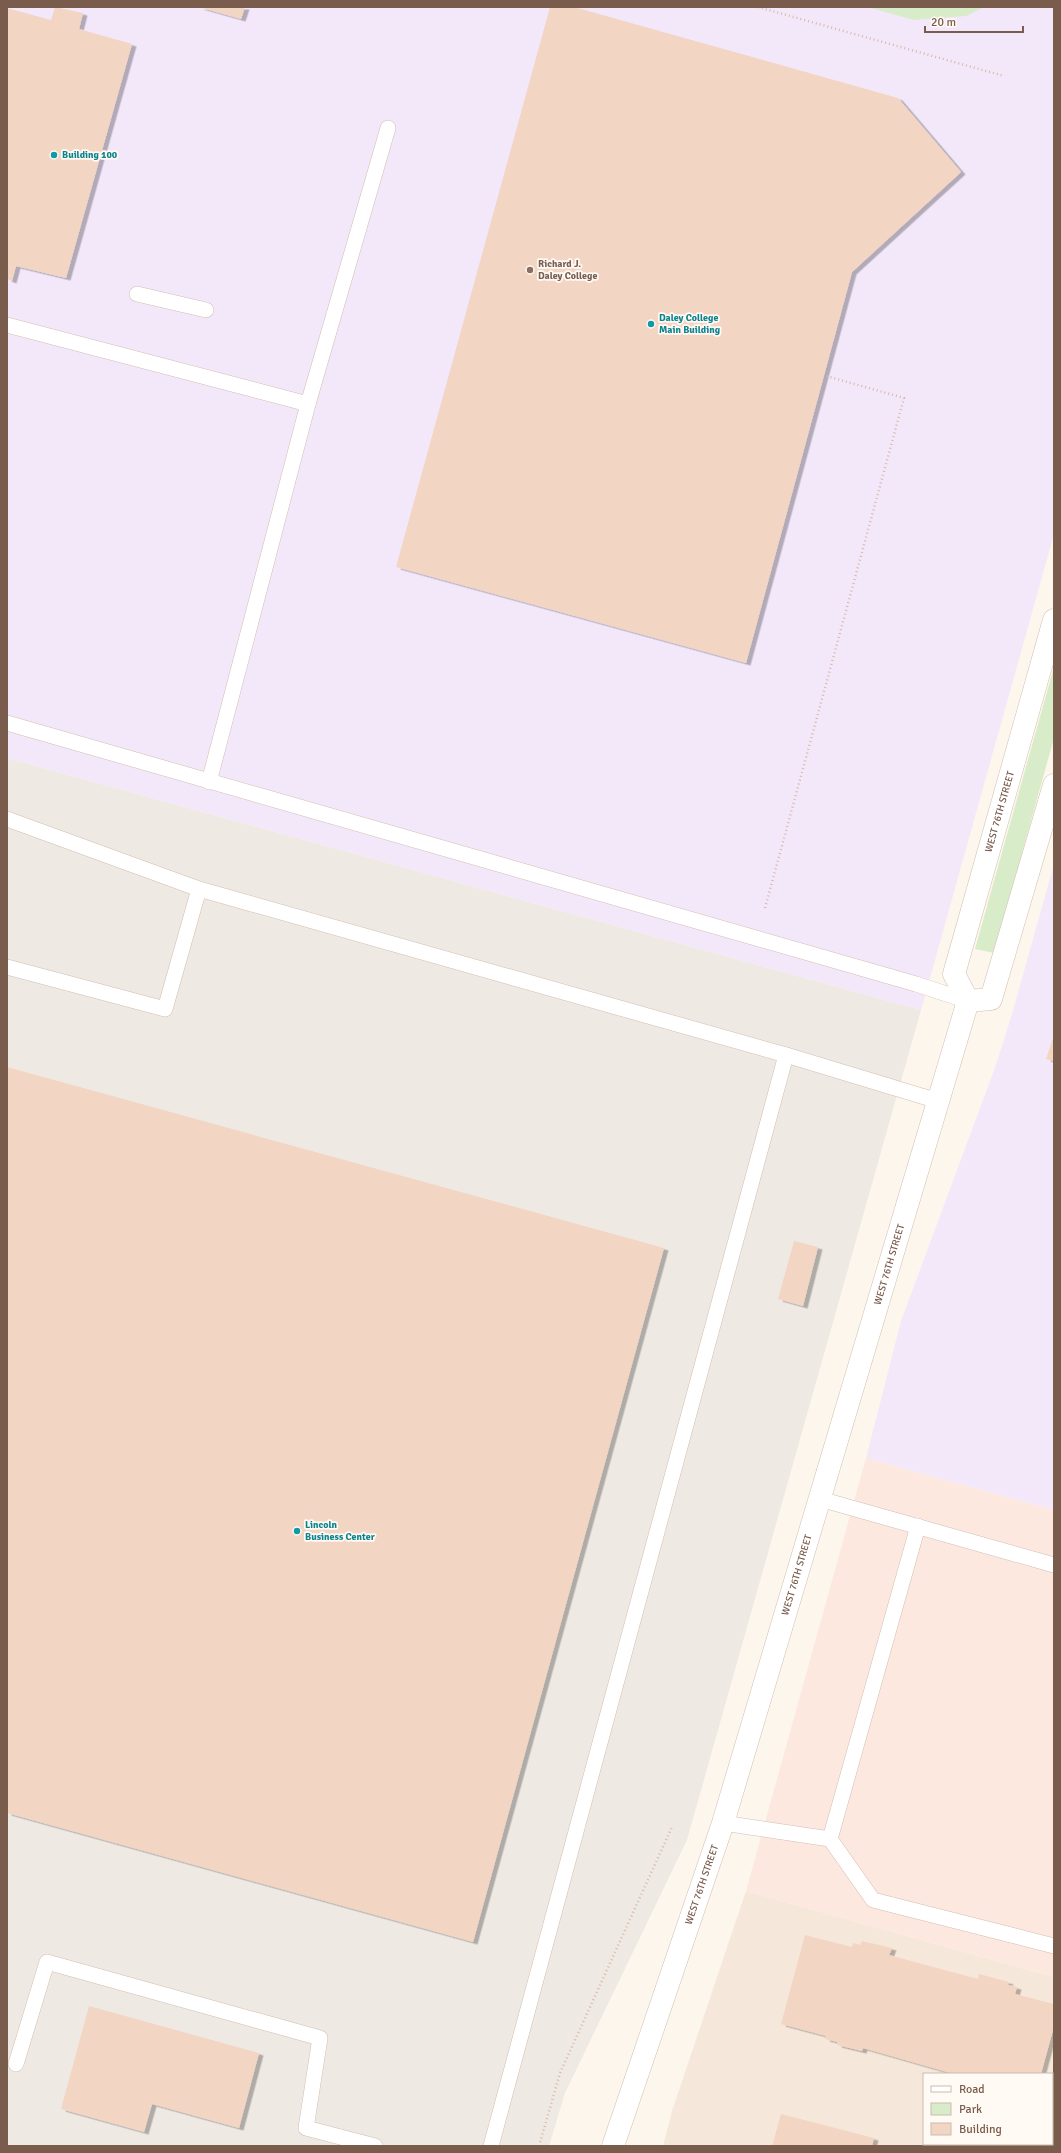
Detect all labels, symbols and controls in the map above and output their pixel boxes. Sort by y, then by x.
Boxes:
scale bar [925,8,1023,34]
text: 20 m [931,15,956,30]
place label: Building 100 [62,149,118,161]
marker: Building 100 [49,150,59,160]
place label: Richard J. Daley College [538,258,597,282]
marker: Richard J. Daley College [525,265,535,275]
place label: Daley College Main Building [659,312,721,336]
marker: Daley College Main Building [646,319,656,329]
street label: WEST 76TH STREET [983,770,1017,854]
street label: WEST 76TH STREET [872,1223,907,1306]
place label: Lincoln Business Center [305,1519,375,1543]
marker: Lincoln Business Center [292,1526,302,1536]
street label: WEST 76TH STREET [779,1533,815,1617]
street label: WEST 76TH STREET [683,1843,721,1926]
legend [923,2073,1053,2145]
text: Road [959,2082,985,2097]
text: Park [959,2102,982,2117]
text: Building [959,2122,1002,2137]

